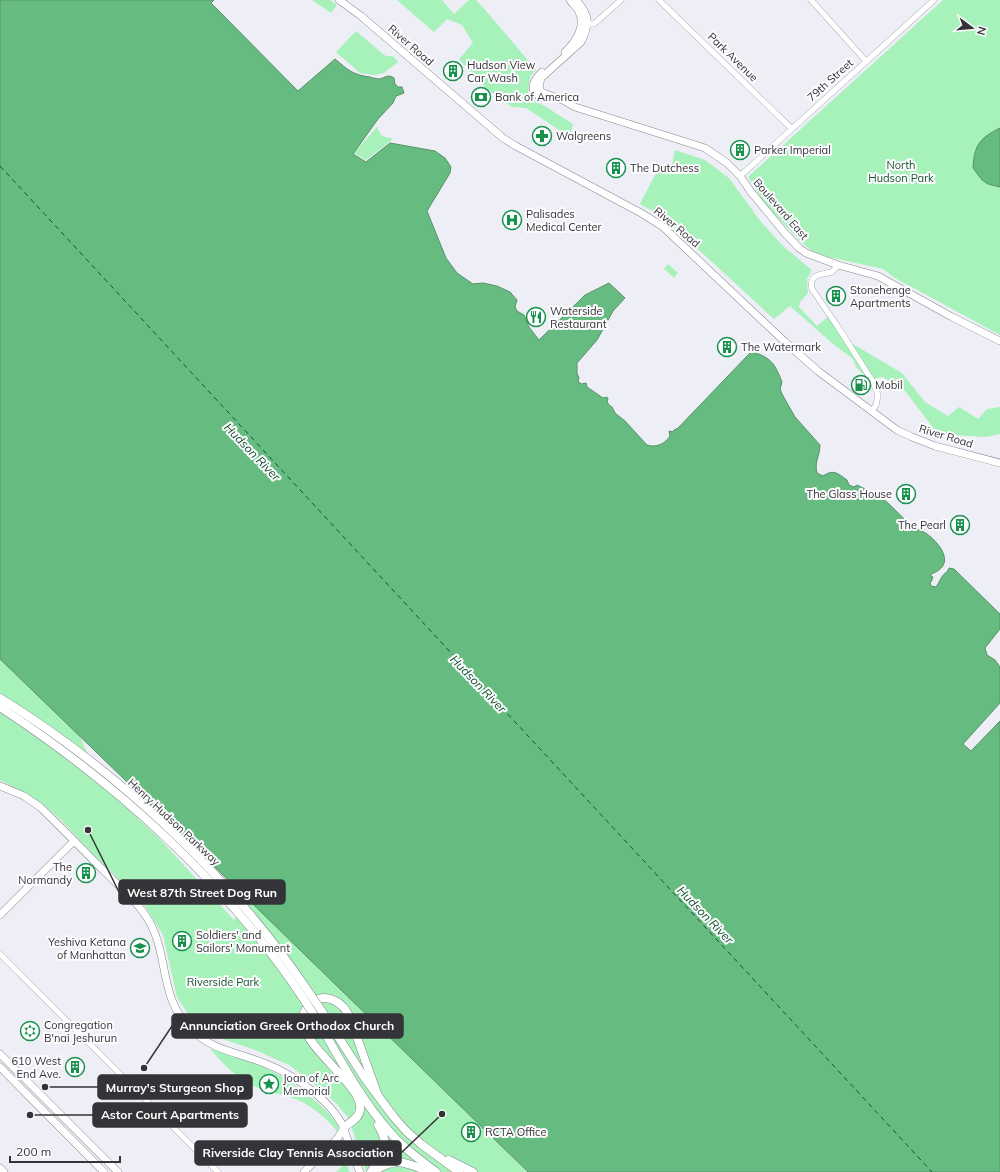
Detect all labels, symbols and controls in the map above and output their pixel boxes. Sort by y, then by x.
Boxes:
north arrow [952,8,992,48]
street label: River Road [385,21,437,69]
text: N [974,25,989,37]
street label: Park Avenue [705,30,761,84]
street label: 79th Street [804,56,856,104]
place label: Hudson View Car Wash [467,58,536,85]
building icon: Hudson View Car Wash [442,60,464,82]
bank icon: Bank of America [470,86,492,108]
place label: Bank of America [495,90,579,104]
pharmacy icon: Walgreens [531,125,553,147]
place label: Walgreens [556,129,611,143]
building icon: Parker Imperial [729,139,751,161]
place label: Parker Imperial [754,143,831,157]
building icon: The Dutchess [605,157,627,179]
park label: North Hudson Park [868,158,934,185]
place label: The Dutchess [630,161,699,175]
street label: Boulevard East [751,175,812,243]
street label: River Road [651,204,703,250]
place label: Palisades Medical Center [526,207,601,234]
hospital icon: Palisades Medical Center [501,209,523,231]
place label: Stonehenge Apartments [850,283,911,310]
building icon: Stonehenge Apartments [825,285,847,307]
place label: Waterside Restaurant [550,304,607,331]
restaurant icon: Waterside Restaurant [525,306,547,328]
building icon: The Watermark [716,336,738,358]
place label: The Watermark [741,340,821,354]
fuel station icon: Mobil [850,374,872,396]
place label: Mobil [875,378,903,392]
water label: Hudson River [221,420,284,484]
street label: River Road [917,421,975,451]
building icon: The Glass House [895,483,917,505]
place label: The Glass House [807,487,892,501]
building icon: The Pearl [949,514,971,536]
place label: The Pearl [898,518,946,532]
water label: Hudson River [447,652,510,716]
street label: Henry Hudson Parkway [125,776,223,869]
place label: The Normandy [18,860,72,887]
building icon: The Normandy [75,862,97,884]
callout: West 87th Street Dog Run [119,880,285,904]
water label: Hudson River [674,883,737,947]
text: West 87th Street Dog Run [127,885,277,900]
place label: Soldiers' and Sailors' Monument [196,928,290,955]
building icon: Soldiers' and Sailors' Monument [171,930,193,952]
place label: Yeshiva Ketana of Manhattan [47,935,126,962]
school or university icon: Yeshiva Ketana of Manhattan [129,937,151,959]
park label: Riverside Park [187,975,260,989]
callout: Annunciation Greek Orthodox Church [172,1014,403,1038]
place label: Congregation B'nai Jeshurun [44,1018,117,1045]
text: Annunciation Greek Orthodox Church [180,1018,394,1033]
synagogue icon: Congregation B'nai Jeshurun [19,1020,41,1042]
place label: 610 West End Ave. [12,1054,61,1081]
building icon: 610 West End Ave. [64,1056,86,1078]
place label: Joan of Arc Memorial [283,1071,340,1098]
place icon: Joan of Arc Memorial [258,1073,280,1095]
callout: Murray's Sturgeon Shop [98,1075,252,1099]
text: Murray's Sturgeon Shop [106,1080,244,1095]
callout: Astor Court Apartments [93,1103,247,1127]
text: Astor Court Apartments [101,1107,239,1122]
building icon: RCTA Office [460,1121,482,1143]
place label: RCTA Office [485,1125,546,1139]
scale bar [10,1138,120,1164]
callout: Riverside Clay Tennis Association [195,1141,401,1165]
text: 200 m [16,1144,51,1159]
text: Riverside Clay Tennis Association [203,1145,393,1160]

